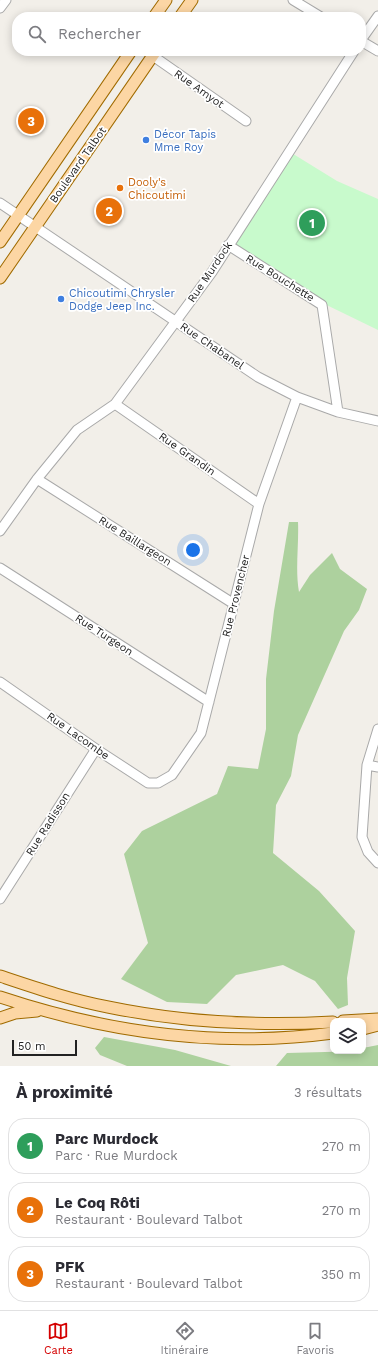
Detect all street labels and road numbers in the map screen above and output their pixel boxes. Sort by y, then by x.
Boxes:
street label: Rue Amyot [172,67,227,111]
street label: Boulevard Talbot [47,124,109,205]
street label: Rue Murdock [185,239,235,305]
street label: Rue Bouchette [243,252,317,304]
street label: Rue Chabanel [178,320,247,373]
street label: Rue Grandin [156,430,218,478]
street label: Rue Baillargeon [96,513,174,569]
street label: Rue Provencher [219,553,253,639]
street label: Rue Turgeon [73,611,135,659]
street label: Rue Lacombe [44,710,112,762]
street label: Rue Radisson [23,790,73,858]

